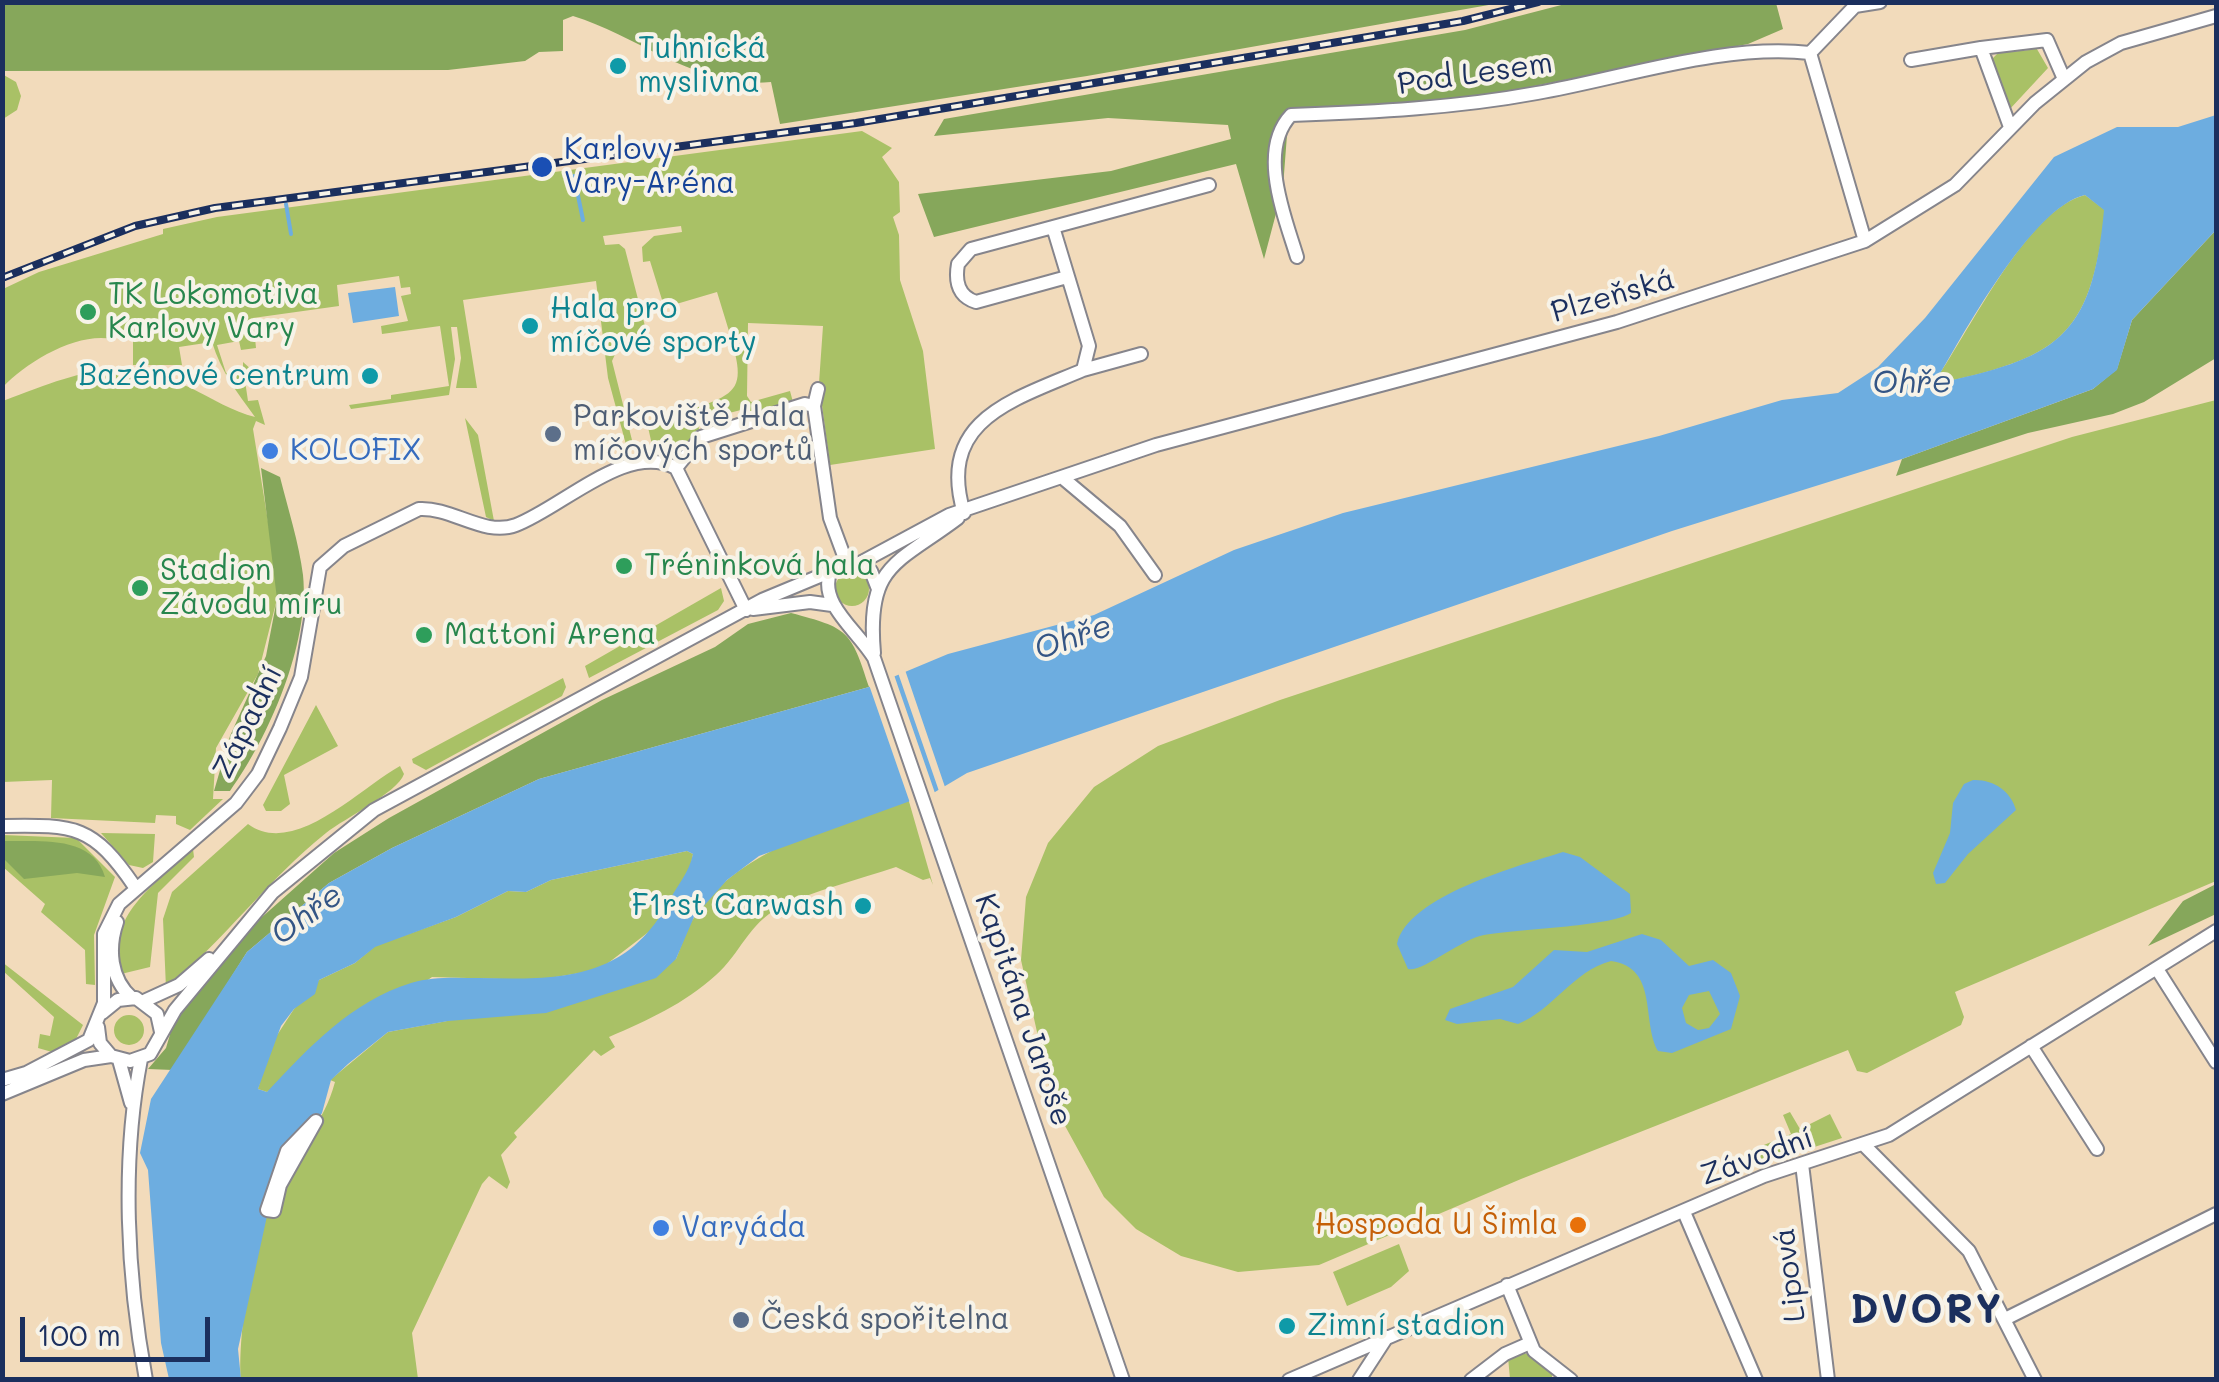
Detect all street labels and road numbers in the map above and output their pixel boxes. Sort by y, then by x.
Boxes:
street label: Pod Lesem [1395,45,1555,103]
street label: Plzeňská [1547,261,1679,331]
street label: Západní [205,660,291,784]
street label: Kapitána Jaroše [966,889,1080,1131]
street label: Závodní [1696,1120,1818,1194]
street label: Lipová [1766,1226,1814,1324]

